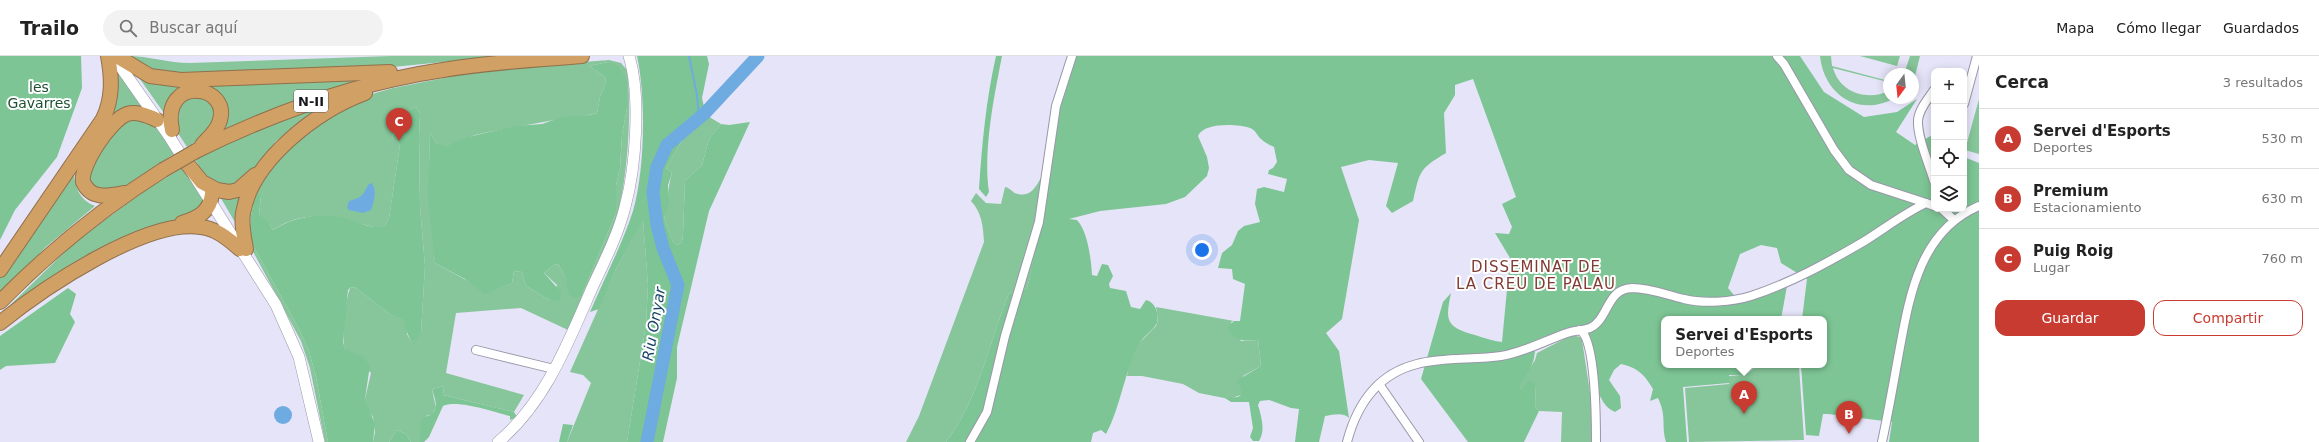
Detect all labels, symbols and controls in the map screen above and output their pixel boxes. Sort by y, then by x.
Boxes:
search box [103,10,383,46]
text: Trailo [20,17,79,39]
icon: search [117,17,139,39]
text: Buscar aquí [149,19,238,37]
text: Mapa [2056,20,2094,36]
text: Cómo llegar [2116,20,2201,36]
text: Guardados [2223,20,2299,36]
north arrow [1883,68,1919,104]
map controls [1931,68,1967,212]
button: + [1931,68,1967,104]
text: Cerca [1995,72,2049,92]
text: 3 resultados [2223,75,2303,90]
park label: les Gavarres [7,79,71,111]
road number: N-II [294,90,328,112]
button: − [1931,104,1967,140]
pin: C [386,108,412,141]
text: Servei d'Esports [2033,122,2171,140]
text: A [2003,131,2013,146]
text: 530 m [2261,131,2303,146]
button: locate [1931,140,1967,176]
text: Deportes [2033,140,2092,155]
button: layers [1931,176,1967,212]
text: Premium [2033,182,2109,200]
text: B [2003,191,2013,206]
text: 630 m [2261,191,2303,206]
text: Estacionamiento [2033,200,2142,215]
your location [1192,240,1212,260]
text: Puig Roig [2033,242,2114,260]
text: C [2003,251,2013,266]
text: 760 m [2261,251,2303,266]
district label: DISSEMINAT DE LA CREU DE PALAU [1456,258,1616,293]
text: Lugar [2033,260,2070,275]
water label: Riu Onyar [639,285,669,362]
button: Guardar [1995,300,2145,336]
button: Compartir [2153,300,2303,336]
popup [1661,316,1827,368]
text: Servei d'Esports [1675,326,1813,344]
text: Deportes [1675,344,1735,359]
pin: A [1731,381,1757,414]
pin: B [1836,401,1862,434]

